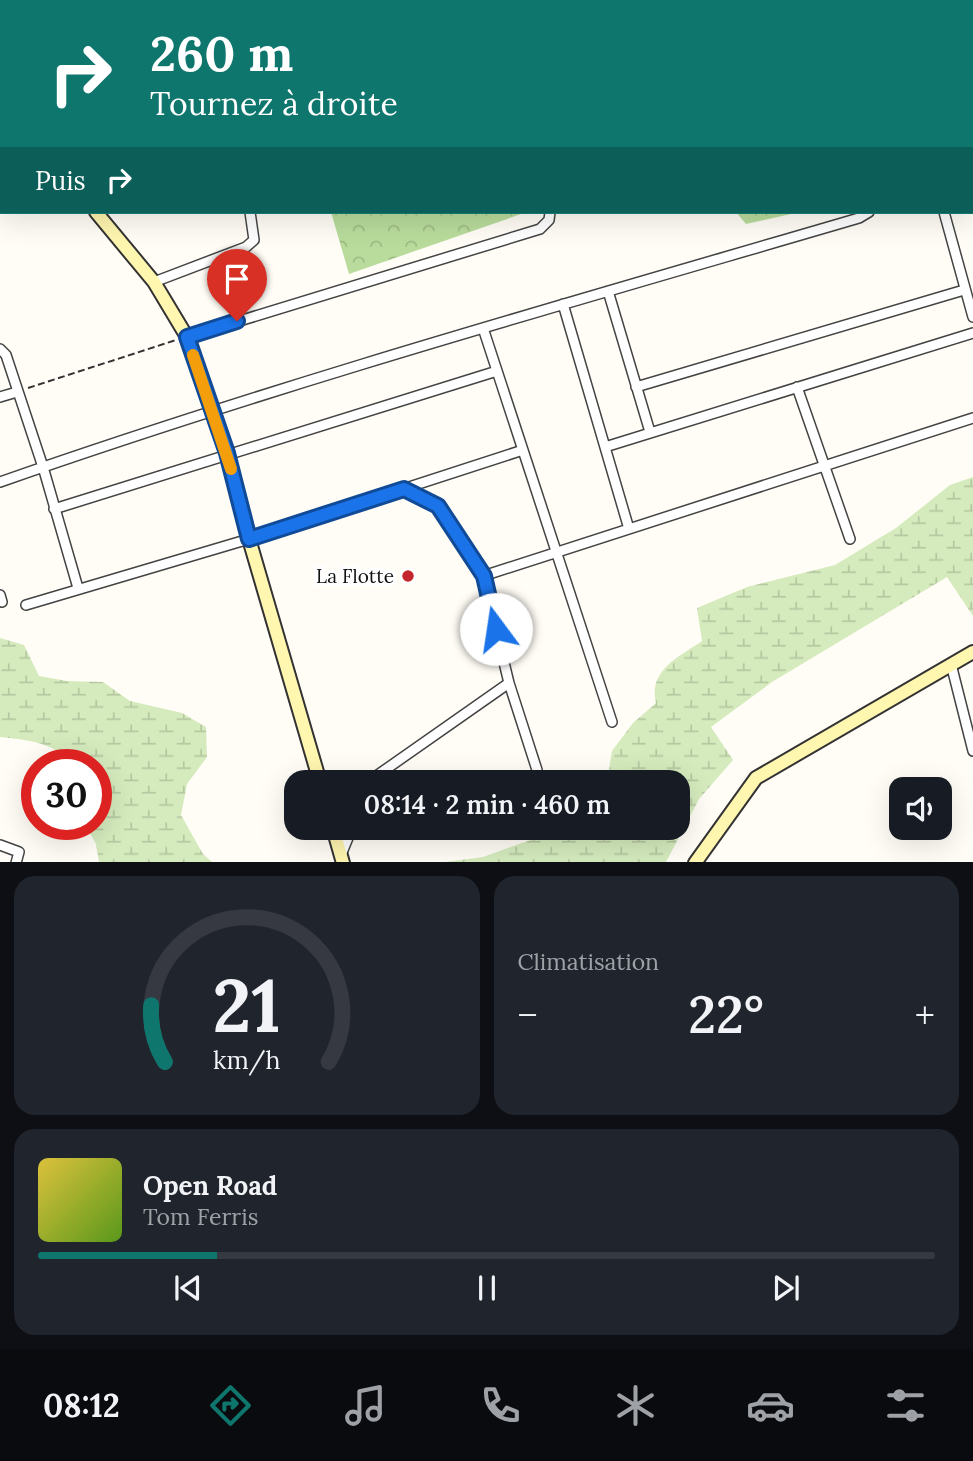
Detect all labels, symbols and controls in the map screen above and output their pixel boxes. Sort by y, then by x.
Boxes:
text: 260 m [150,22,293,84]
icon: right [35,28,126,119]
text: Tournez à droite [150,83,398,124]
icon: right [100,161,138,199]
text: Puis [35,164,86,197]
pin [207,249,267,321]
icon: arrive [218,260,256,298]
place label: La Flotte [316,564,394,588]
marker: La Flotte [400,568,416,584]
position arrow [459,592,533,666]
speed limit sign: 30 [21,749,112,840]
map controls [889,777,952,840]
button: sound [889,777,952,840]
text: 08:14 · 2 min · 460 m [364,788,610,821]
text: Climatisation [518,947,659,976]
text: 21 [213,959,281,1052]
text: 22° [688,981,764,1047]
text: − [518,991,538,1039]
text: + [915,991,935,1039]
text: km/h [213,1043,281,1075]
text: Open Road [143,1169,277,1202]
text: Tom Ferris [143,1202,258,1231]
icon: previous [169,1269,207,1307]
icon: pause [468,1269,506,1307]
icon: next [767,1269,805,1307]
icon: directions [206,1381,255,1430]
icon: music [341,1381,390,1430]
icon: phone [476,1381,525,1430]
icon: climate [611,1381,660,1430]
icon: car [746,1381,795,1430]
icon: filters [881,1381,930,1430]
text: 08:12 [43,1385,120,1426]

